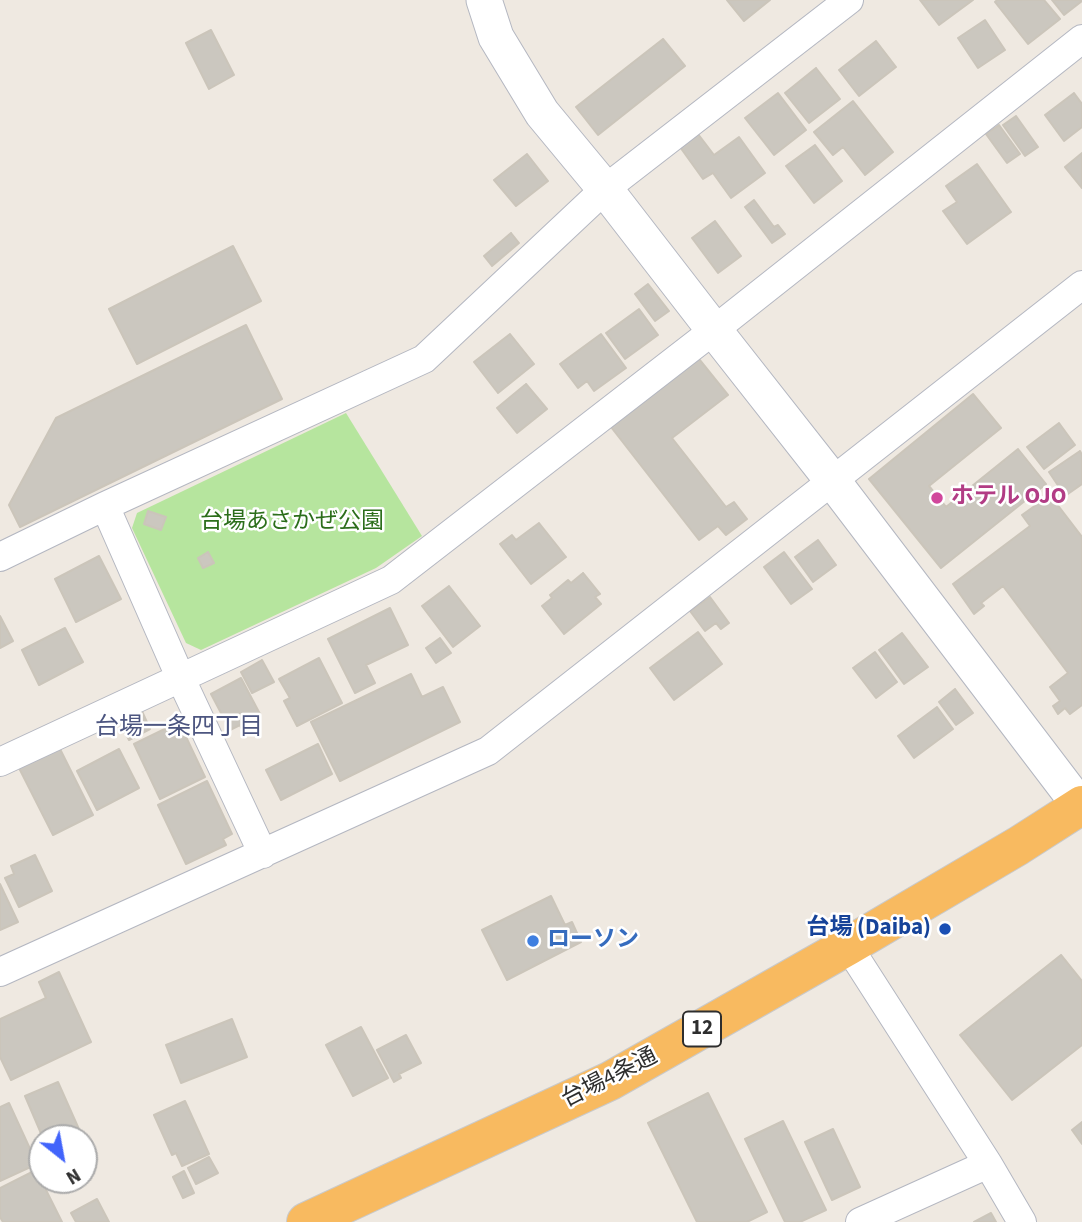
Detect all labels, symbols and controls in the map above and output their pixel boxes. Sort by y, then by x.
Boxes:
place label: ホテル OJO [951,484,1067,512]
marker: ホテル OJO [929,490,945,506]
park label: 台場あさかぜ公園 [200,509,384,537]
district label: 台場一条四丁目 [95,715,263,743]
place label: 台場 (Daiba) [806,915,931,943]
marker: 台場 (Daiba) [937,921,953,937]
place label: ローソン [547,927,639,955]
marker: ローソン [525,933,541,949]
road number: 12 [683,1012,721,1046]
street label: 台場4条通 [558,1043,662,1115]
north arrow [28,1124,98,1194]
text: N [61,1161,85,1191]

